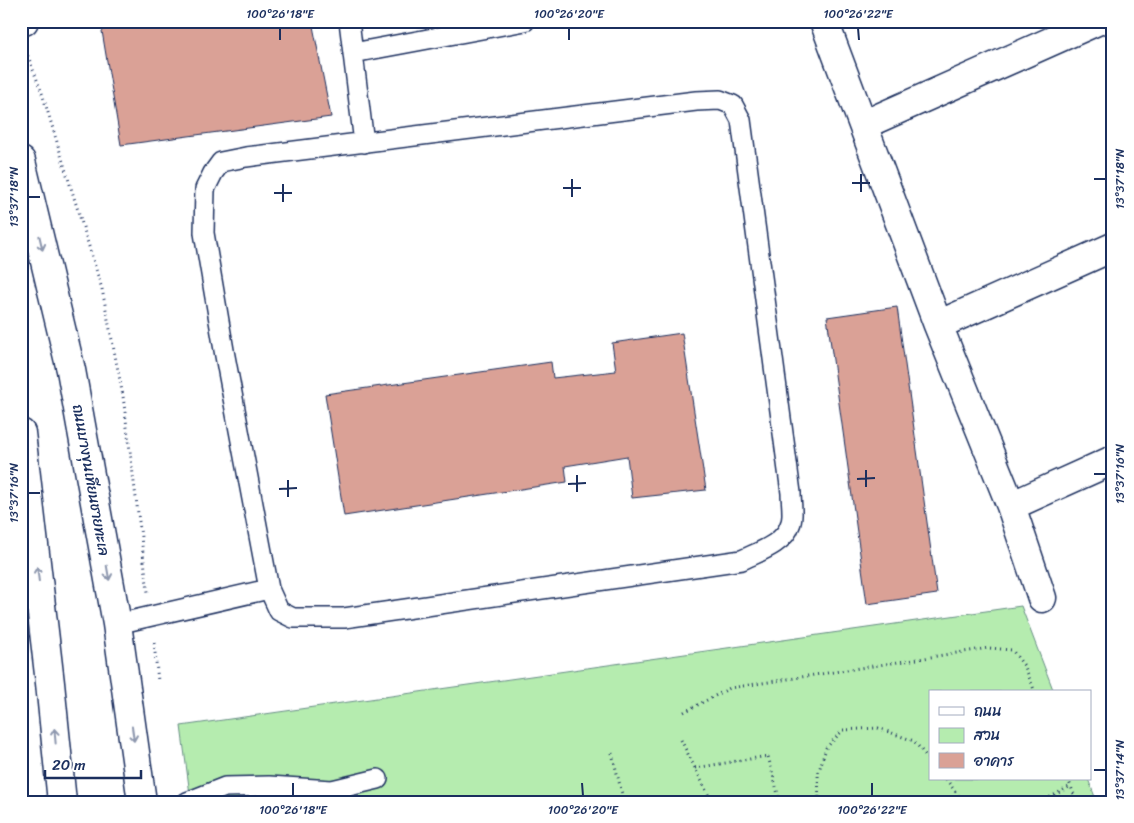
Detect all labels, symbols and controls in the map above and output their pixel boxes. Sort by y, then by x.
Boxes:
text: 100°26'18"E [246,3,315,25]
text: 100°26'20"E [534,3,605,25]
text: 100°26'22"E [823,3,894,25]
text: 13°37'18"N [1109,148,1131,209]
text: 13°37'18"N [3,166,25,227]
one-way arrow [37,234,46,250]
street label: ถนนบางขุนเทียนชายทะเล [65,402,117,558]
text: 13°37'16"N [1109,443,1131,504]
text: 13°37'16"N [3,462,25,523]
one-way arrow [104,565,114,581]
one-way arrow [33,567,43,583]
legend [929,690,1092,780]
text: ถนน [974,698,1002,724]
text: สวน [973,722,1000,748]
one-way arrow [128,726,138,742]
one-way arrow [50,728,60,744]
text: 13°37'14"N [1109,739,1131,800]
scale bar [45,748,141,780]
text: อาคาร [973,748,1015,774]
text: 20 m [52,752,86,778]
text: 100°26'18"E [259,799,328,821]
text: 100°26'20"E [548,799,619,821]
text: 100°26'22"E [837,799,908,821]

